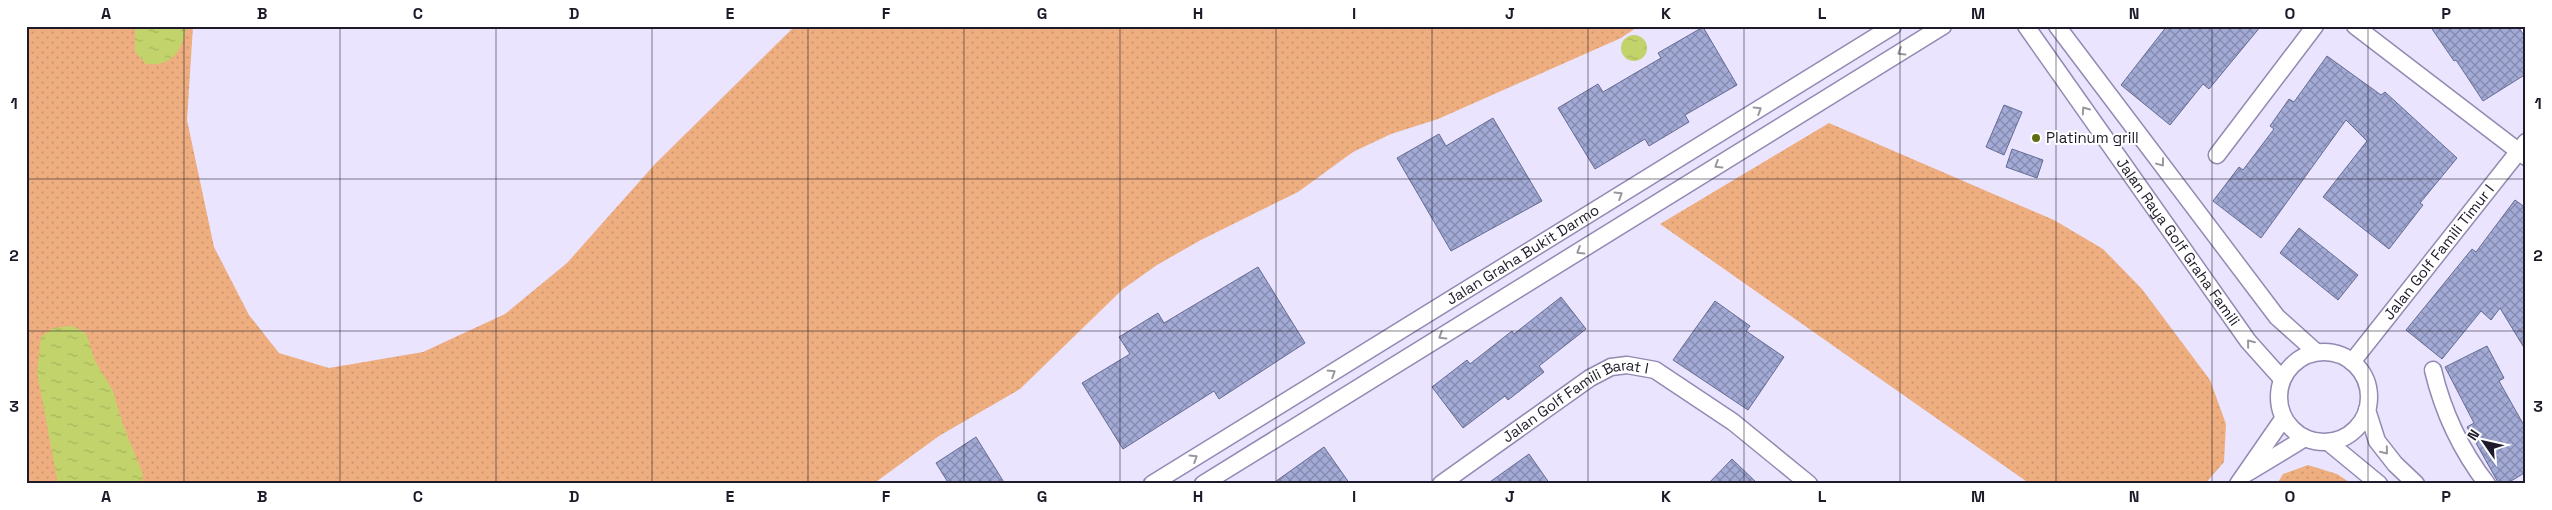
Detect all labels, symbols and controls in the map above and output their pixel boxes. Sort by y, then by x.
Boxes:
text: A [101,3,111,24]
text: B [257,3,267,24]
text: C [413,3,423,24]
text: D [569,3,579,24]
text: E [726,3,735,24]
text: F [882,3,891,24]
text: G [1037,3,1047,24]
text: H [1193,3,1203,24]
text: I [1352,3,1356,24]
text: J [1505,3,1515,24]
text: K [1661,3,1671,24]
text: L [1818,3,1827,24]
text: M [1971,3,1985,24]
text: N [2129,3,2139,24]
text: O [2285,3,2296,24]
text: P [2441,3,2451,24]
one-way arrow [1898,46,1907,55]
text: 1 [10,93,18,114]
text: 1 [2534,93,2542,114]
one-way arrow [2082,106,2091,116]
one-way arrow [1752,107,1761,116]
place label: Platinum grill [2046,128,2139,147]
marker: Platinum grill [2030,132,2042,144]
street label: Jalan Raya Golf Graha Famili [2113,154,2244,329]
one-way arrow [2155,157,2163,166]
one-way arrow [1715,159,1724,168]
street label: Jalan Golf Famili Timur I [2379,180,2498,323]
one-way arrow [1614,192,1623,202]
street label: Jalan Graha Bukit Darmo [1443,200,1603,309]
one-way arrow [1577,244,1586,254]
text: 2 [9,245,19,266]
text: 2 [2533,245,2543,266]
one-way arrow [1438,330,1447,339]
one-way arrow [2247,339,2256,348]
street label: Jalan Golf Famili Barat I [1498,355,1650,446]
one-way arrow [1327,369,1336,379]
text: 3 [9,396,19,417]
text: 3 [2533,396,2543,417]
north arrow [2460,418,2510,468]
text: N [2463,426,2483,444]
one-way arrow [2379,445,2387,454]
one-way arrow [1188,455,1197,465]
text: A [101,486,111,507]
text: B [257,486,267,507]
text: C [413,486,423,507]
text: D [569,486,579,507]
text: E [726,486,735,507]
text: F [882,486,891,507]
text: G [1037,486,1047,507]
text: H [1193,486,1203,507]
text: I [1352,486,1356,507]
text: J [1505,486,1515,507]
text: K [1661,486,1671,507]
text: L [1818,486,1827,507]
text: M [1971,486,1985,507]
text: N [2129,486,2139,507]
text: O [2285,486,2296,507]
text: P [2441,486,2451,507]

